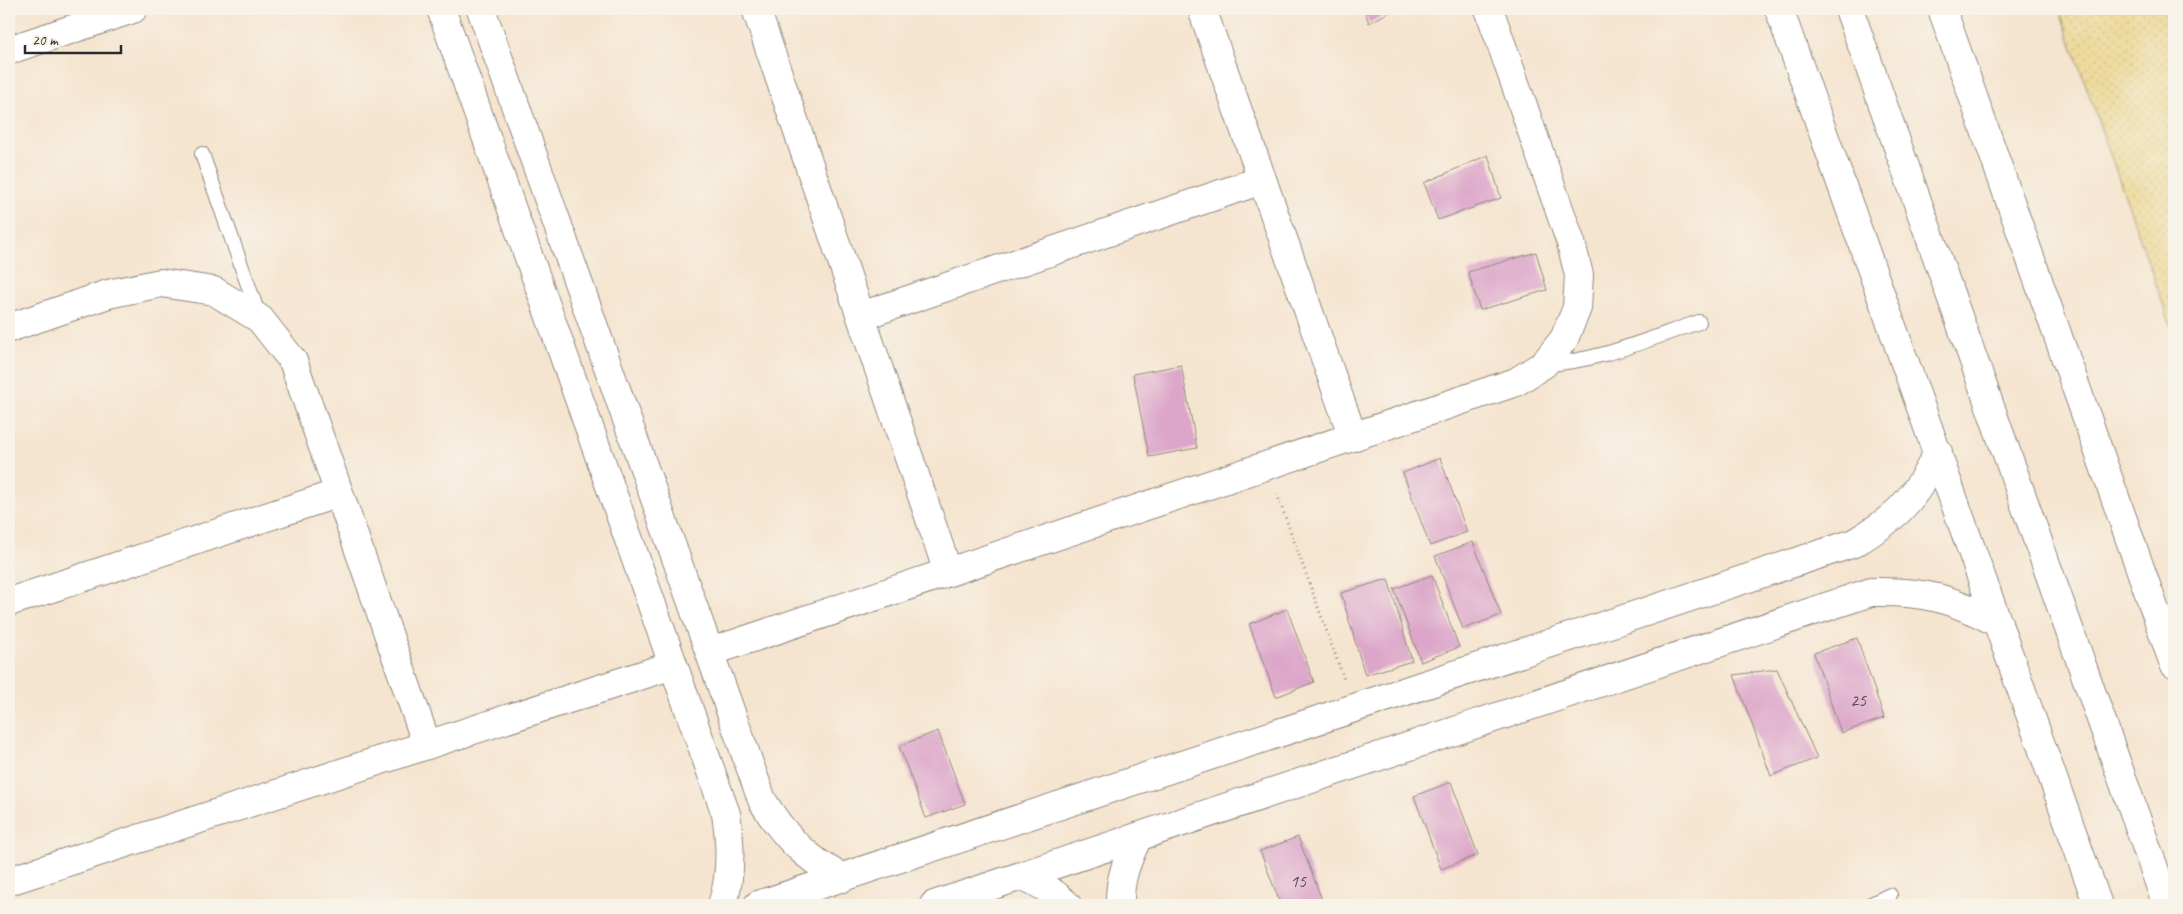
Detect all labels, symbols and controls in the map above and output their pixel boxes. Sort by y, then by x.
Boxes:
scale bar [25,22,121,54]
text: 20 m [32,31,59,50]
house number: 25 [1850,689,1867,711]
house number: 15 [1290,870,1307,892]

